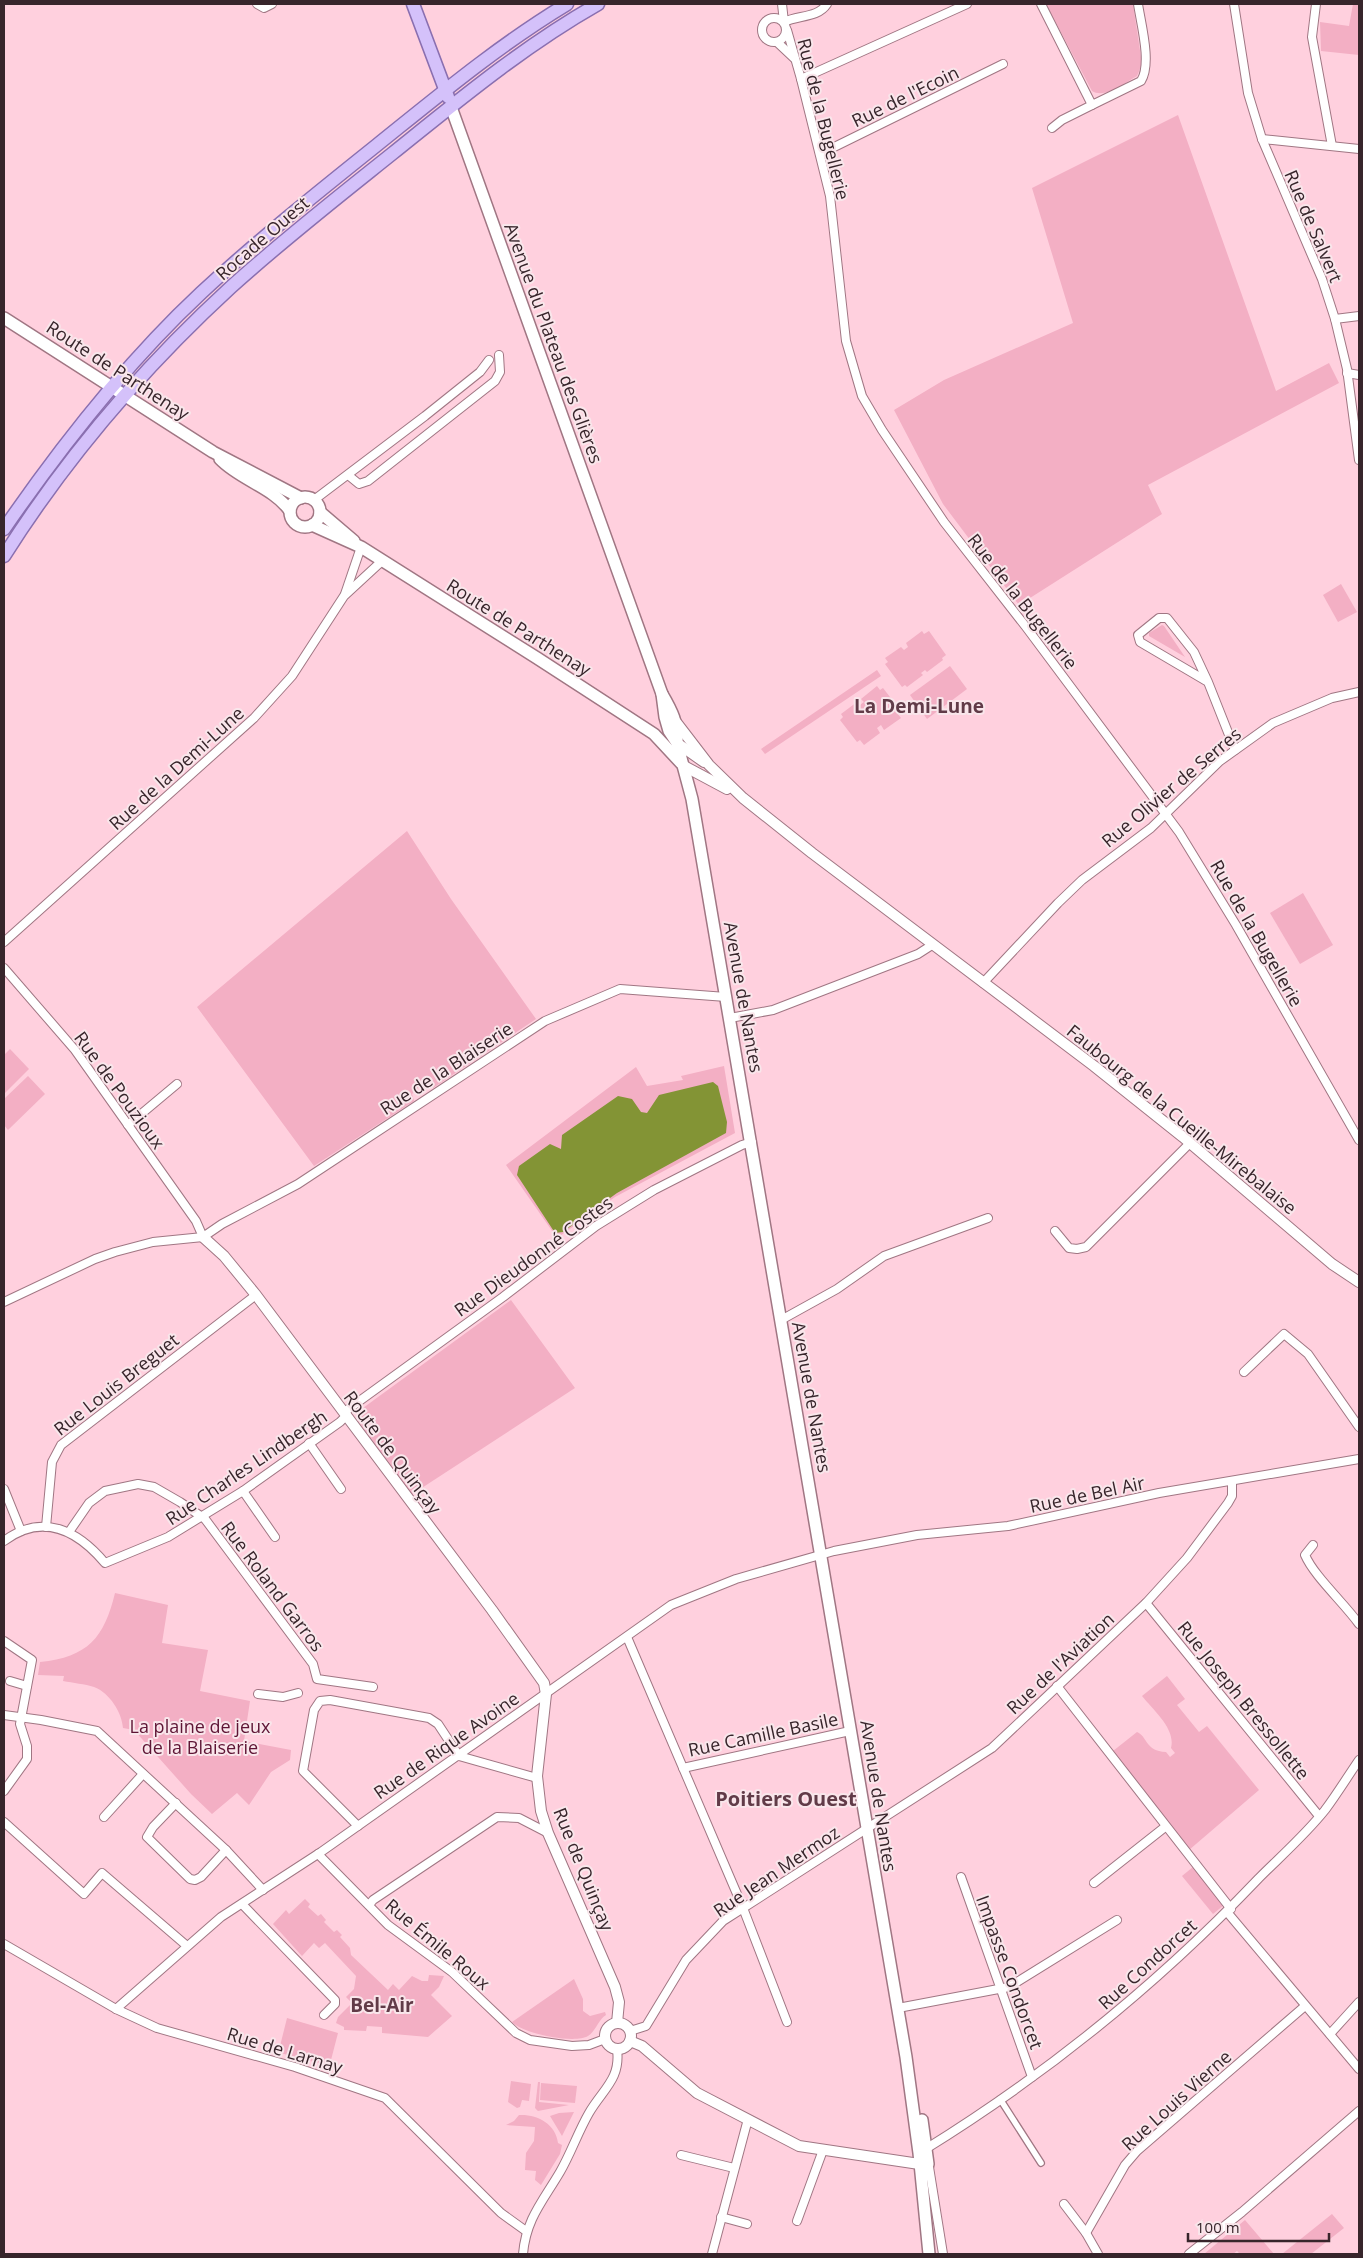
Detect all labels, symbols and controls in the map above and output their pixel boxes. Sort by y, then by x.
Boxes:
street label: Rue de la Bugellerie [792,36,856,202]
street label: Rue de l'Ecoin [847,60,963,132]
street label: Rue de Salvert [1280,166,1348,286]
street label: Rocade Ouest [210,191,314,285]
street label: Avenue du Plateau des Glières [499,219,609,467]
street label: Route de Parthenay [42,315,195,426]
street label: Rue de la Bugellerie [963,528,1083,674]
street label: Route de Parthenay [442,573,596,682]
district label: La Demi-Lune [854,693,984,719]
street label: Rue de la Demi-Lune [103,701,249,835]
street label: Rue Olivier de Serres [1096,722,1246,852]
street label: Rue de la Bugellerie [1205,855,1309,1011]
street label: Avenue de Nantes [719,920,769,1074]
street label: Rue de la Blaiserie [375,1016,517,1120]
street label: Faubourg de la Cueille-Mirebalaise [1062,1019,1302,1219]
street label: Rue de Pouzioux [69,1026,171,1154]
street label: Rue Dieudonné Costes [449,1190,617,1322]
street label: Avenue de Nantes [787,1320,837,1474]
street label: Rue Louis Breguet [49,1328,183,1440]
street label: Route de Quinçay [339,1386,448,1519]
street label: Rue Charles Lindbergh [161,1404,331,1530]
street label: Rue de Bel Air [1027,1470,1147,1518]
street label: Rue Roland Garros [216,1516,330,1656]
street label: Rue de l'Aviation [1001,1607,1119,1719]
street label: Rue Joseph Bressollette [1173,1616,1315,1784]
street label: Rue de Rique Avoine [369,1686,523,1804]
street label: Rue Camille Basile [686,1706,840,1762]
park label: La plaine de jeux de la Blaiserie [130,1714,271,1759]
street label: Avenue de Nantes [855,1719,903,1873]
district label: Poitiers Ouest [715,1785,857,1812]
street label: Rue de Quinçay [548,1804,620,1935]
street label: Rue Jean Mermoz [708,1820,844,1922]
street label: Impasse Condorcet [971,1892,1049,2052]
street label: Rue Émile Roux [381,1893,496,1995]
street label: Rue Condorcet [1093,1913,1201,2015]
district label: Bel-Air [350,1992,414,2018]
street label: Rue de Larnay [224,2021,347,2079]
street label: Rue Louis Vierne [1116,2044,1236,2156]
scale bar [1188,2210,1329,2242]
text: 100 m [1196,2217,1240,2237]

